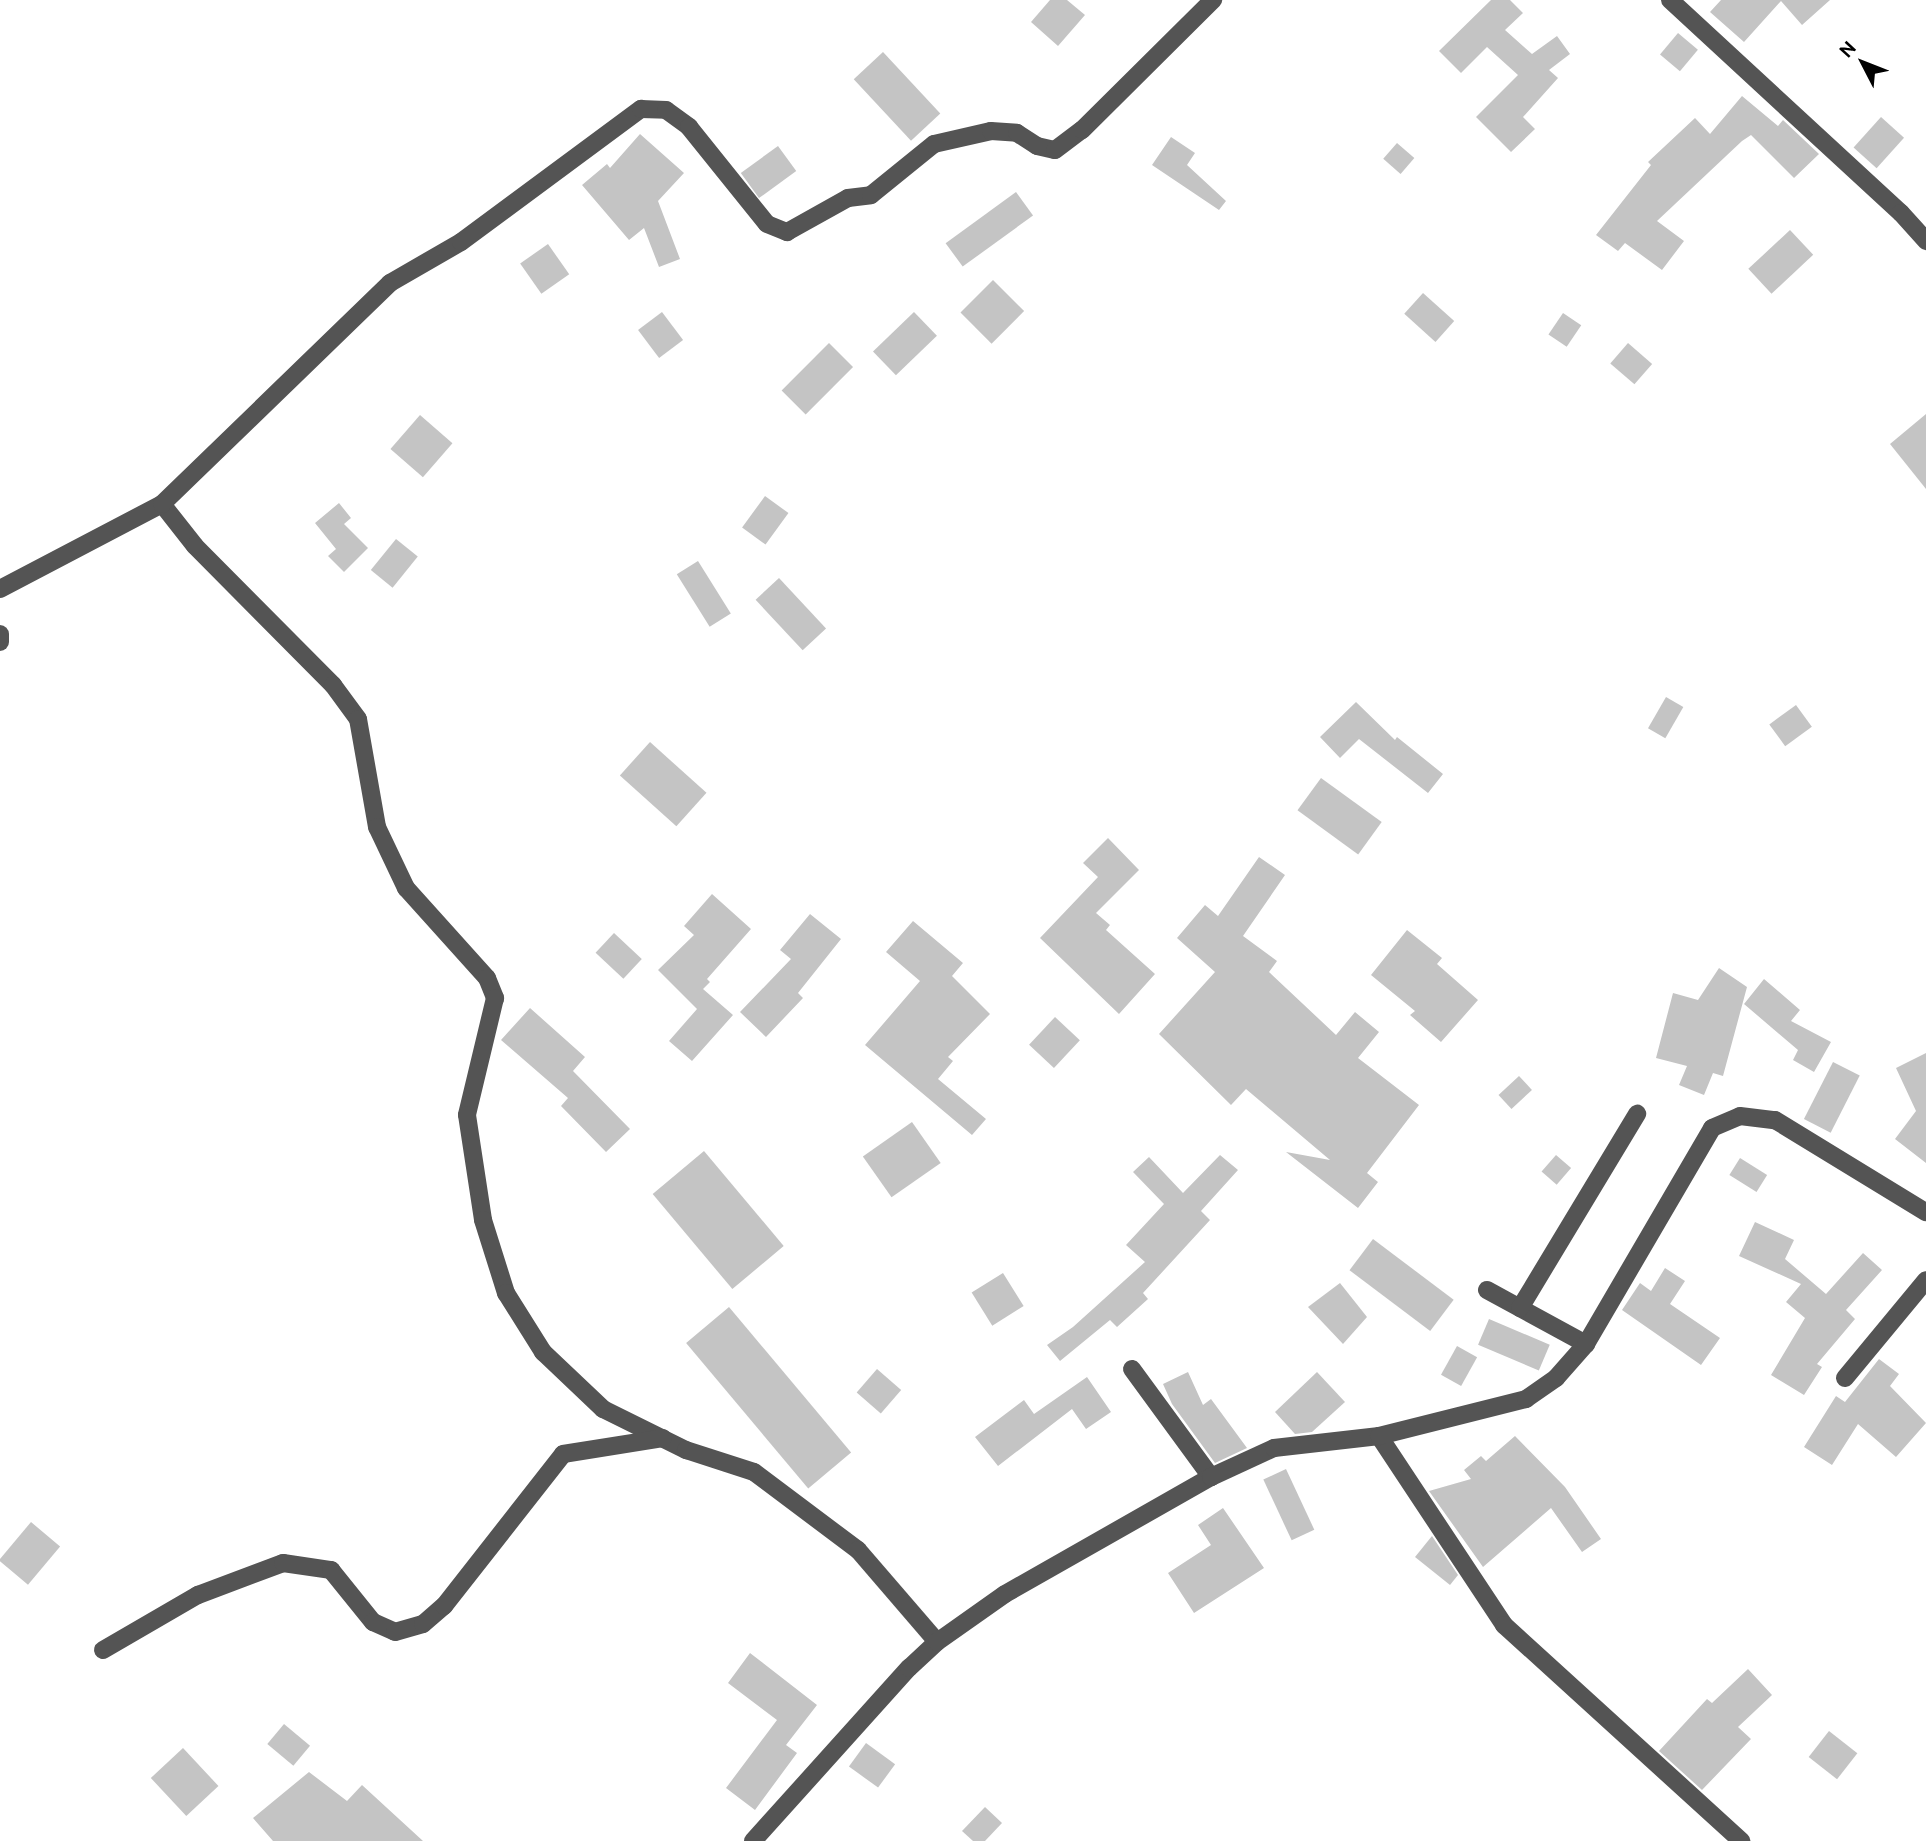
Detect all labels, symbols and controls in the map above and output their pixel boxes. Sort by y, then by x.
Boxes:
north arrow [1828,28,1898,98]
text: N [1834,36,1860,62]

